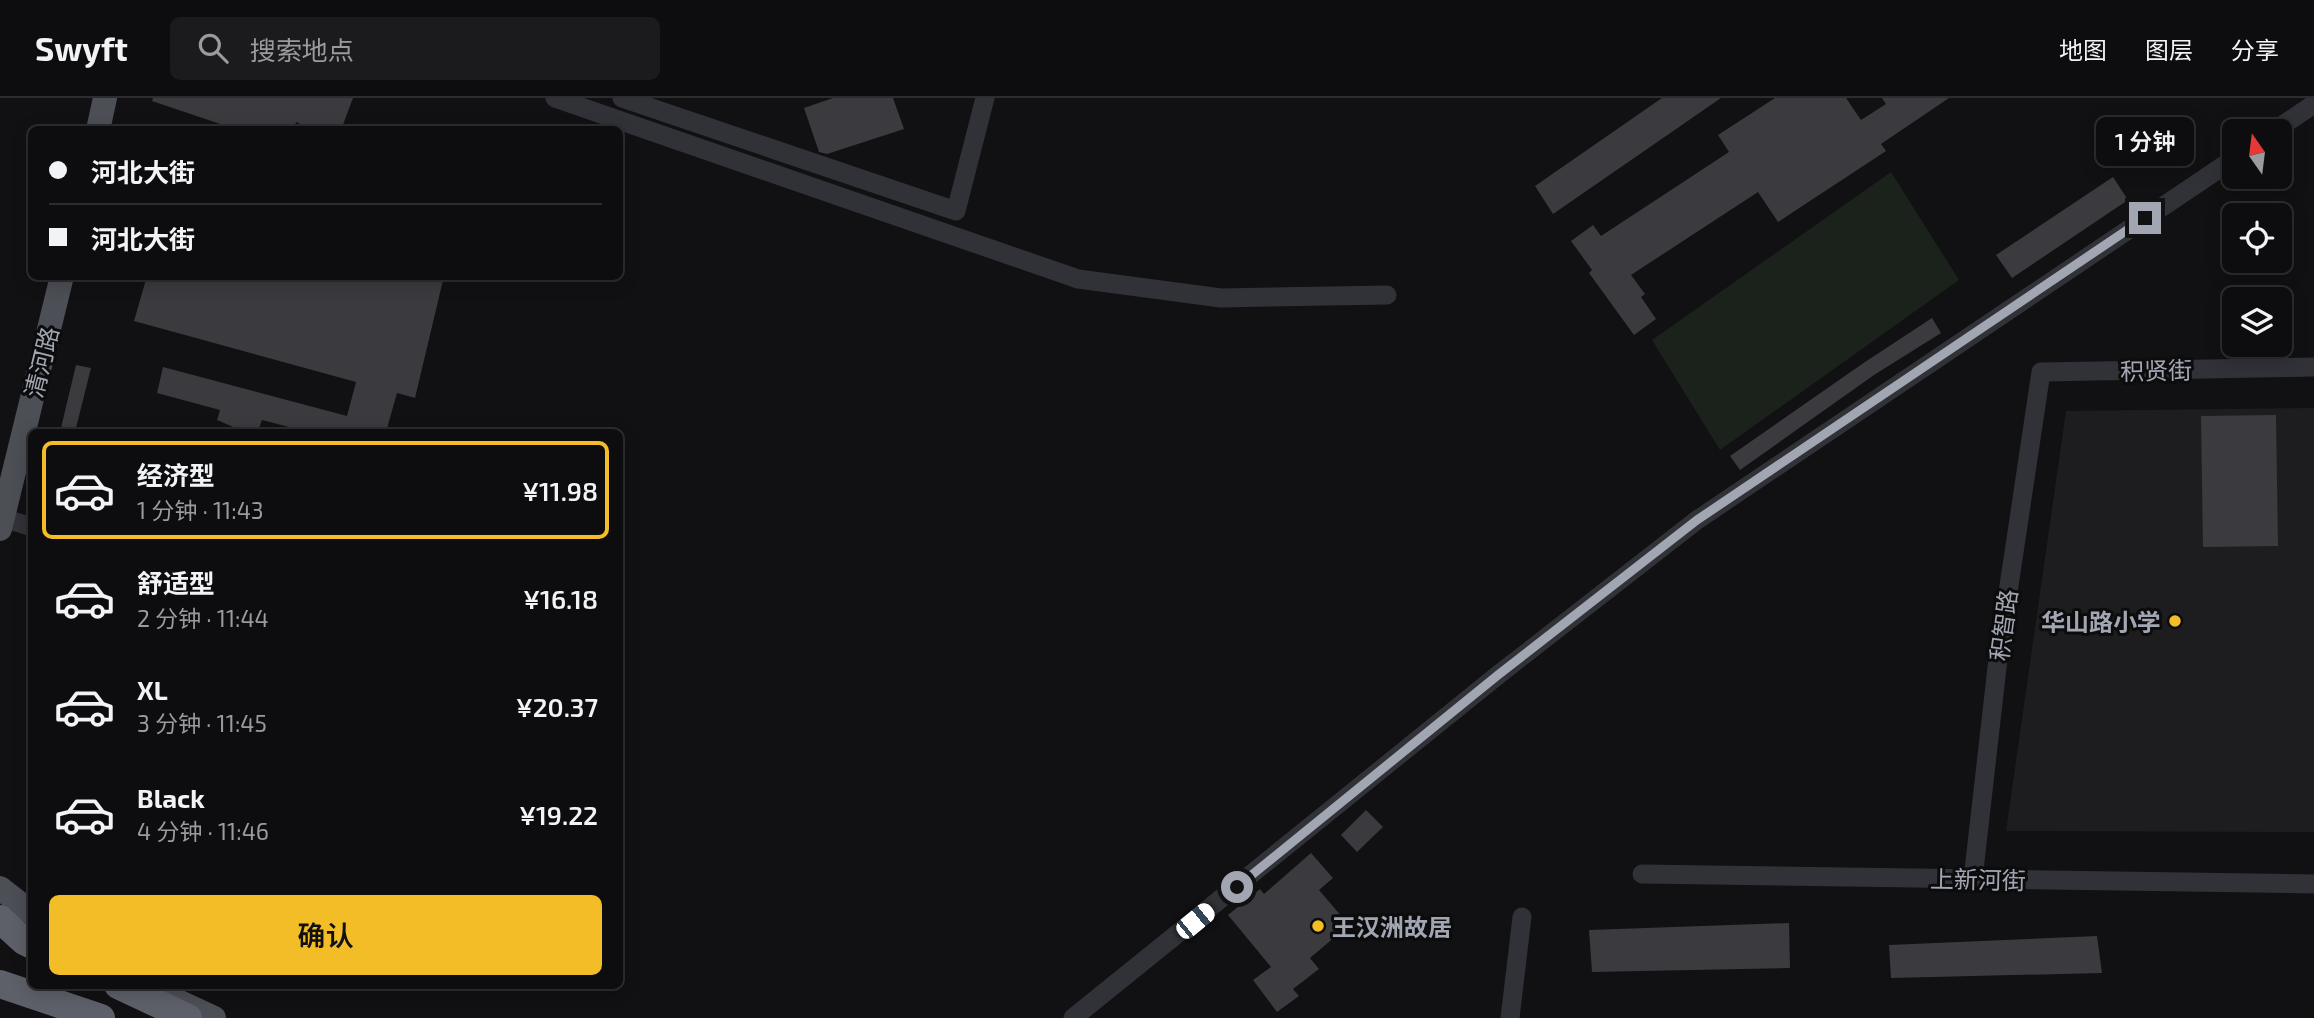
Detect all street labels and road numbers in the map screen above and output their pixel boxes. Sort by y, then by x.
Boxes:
street label: 清河路 [18,324,64,400]
street label: 积贤街 [2120,355,2192,385]
street label: 积智路 [1984,587,2022,663]
street label: 上新河街 [1930,864,2026,894]

